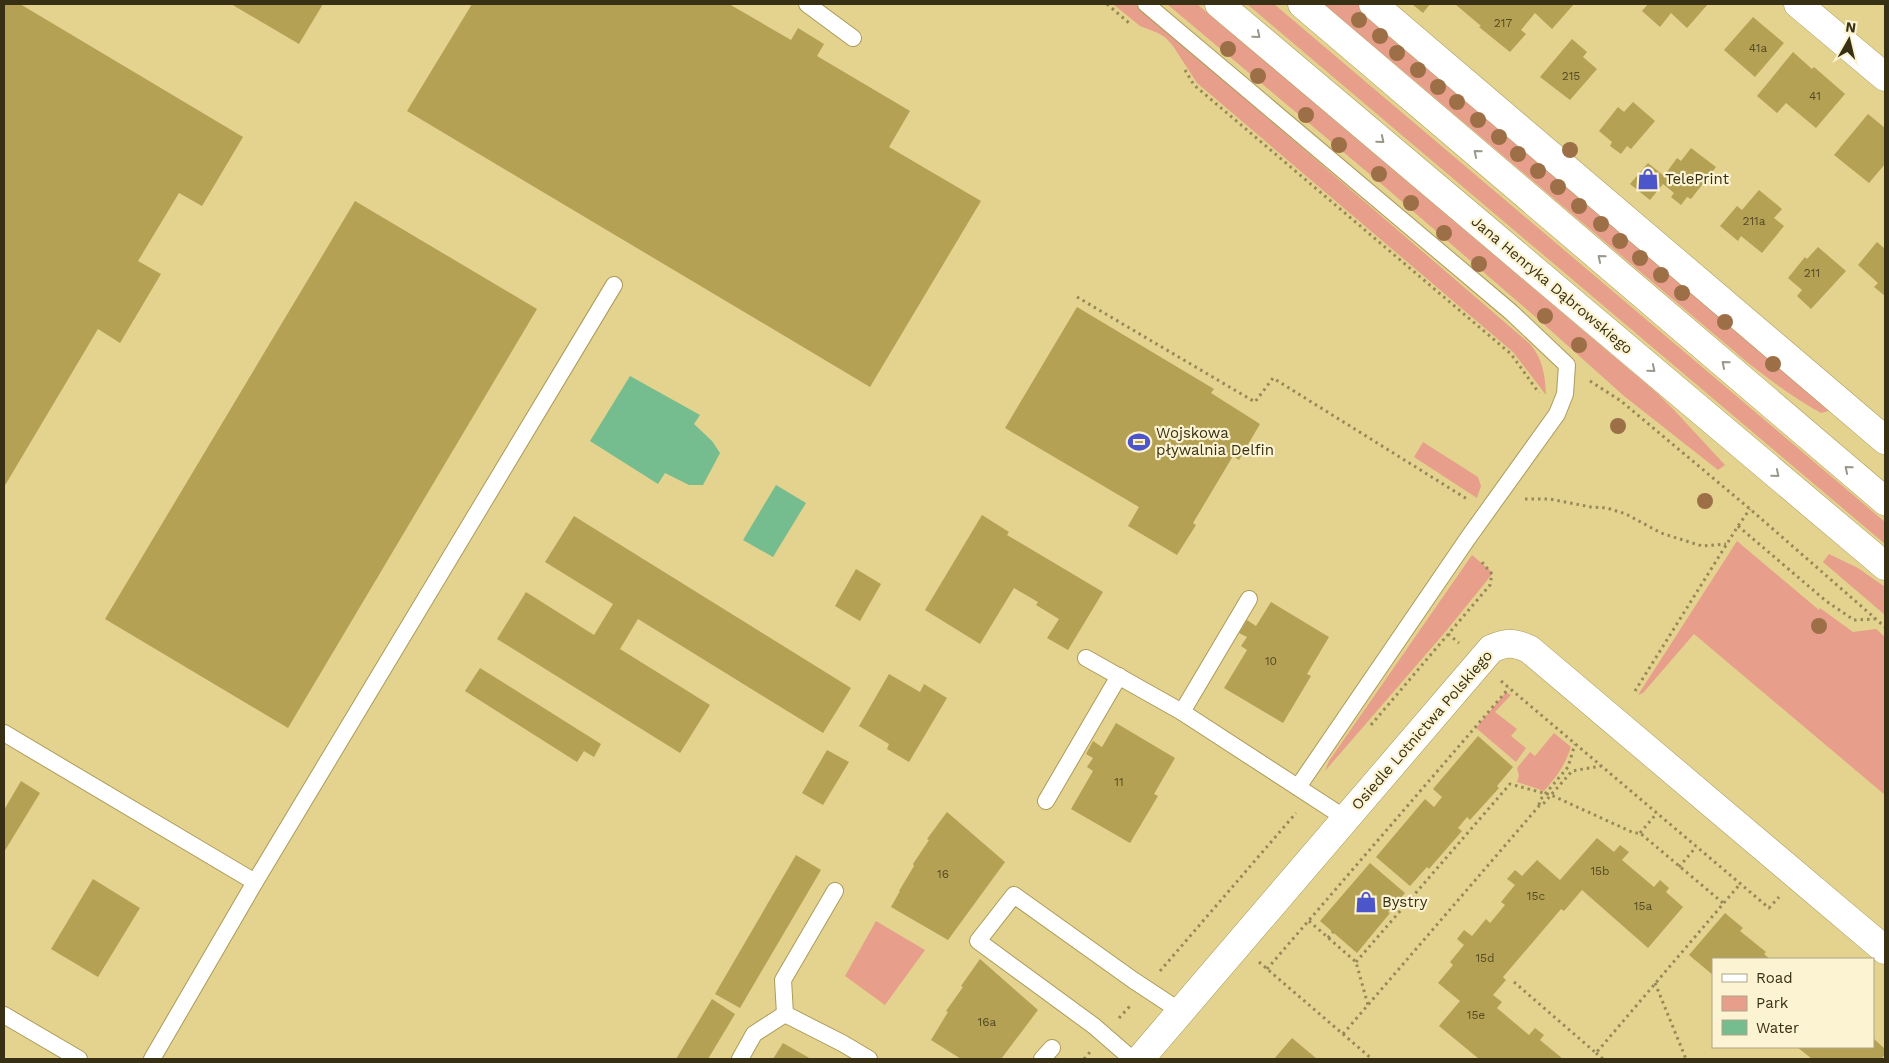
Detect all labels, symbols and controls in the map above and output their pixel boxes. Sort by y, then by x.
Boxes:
north arrow [1824,15,1874,65]
house number: 217 [1494,16,1512,30]
text: N [1845,18,1857,36]
one-way arrow [1251,30,1260,39]
house number: 41a [1749,41,1768,55]
house number: 215 [1562,69,1580,83]
house number: 41 [1809,89,1821,103]
one-way arrow [1375,135,1384,144]
one-way arrow [1474,149,1483,158]
shop icon: TelePrint [1635,166,1661,192]
place label: TelePrint [1665,170,1730,188]
street label: Jana Henryka Dąbrowskiego [1468,212,1636,358]
house number: 211a [1742,214,1766,228]
one-way arrow [1598,256,1607,264]
house number: 211 [1804,266,1820,280]
one-way arrow [1721,361,1730,370]
one-way arrow [1646,363,1655,372]
place label: Wojskowa pływalnia Delfin [1156,424,1274,459]
sports icon: Wojskowa pływalnia Delfin [1126,429,1152,455]
one-way arrow [1845,467,1854,475]
one-way arrow [1770,468,1779,477]
street label: Osiedle Lotnictwa Polskiego [1348,646,1496,814]
house number: 10 [1265,654,1277,668]
house number: 11 [1114,775,1124,789]
house number: 15b [1590,864,1610,878]
house number: 16 [937,867,949,881]
shop icon: Bystry [1353,889,1379,915]
house number: 15c [1527,889,1545,903]
place label: Bystry [1382,893,1428,911]
house number: 15a [1634,899,1652,913]
house number: 15d [1475,951,1495,965]
legend [1712,958,1874,1048]
text: Road [1756,969,1793,987]
text: Park [1756,994,1789,1012]
house number: 15e [1467,1008,1485,1022]
house number: 16a [978,1015,997,1029]
text: Water [1756,1019,1799,1037]

